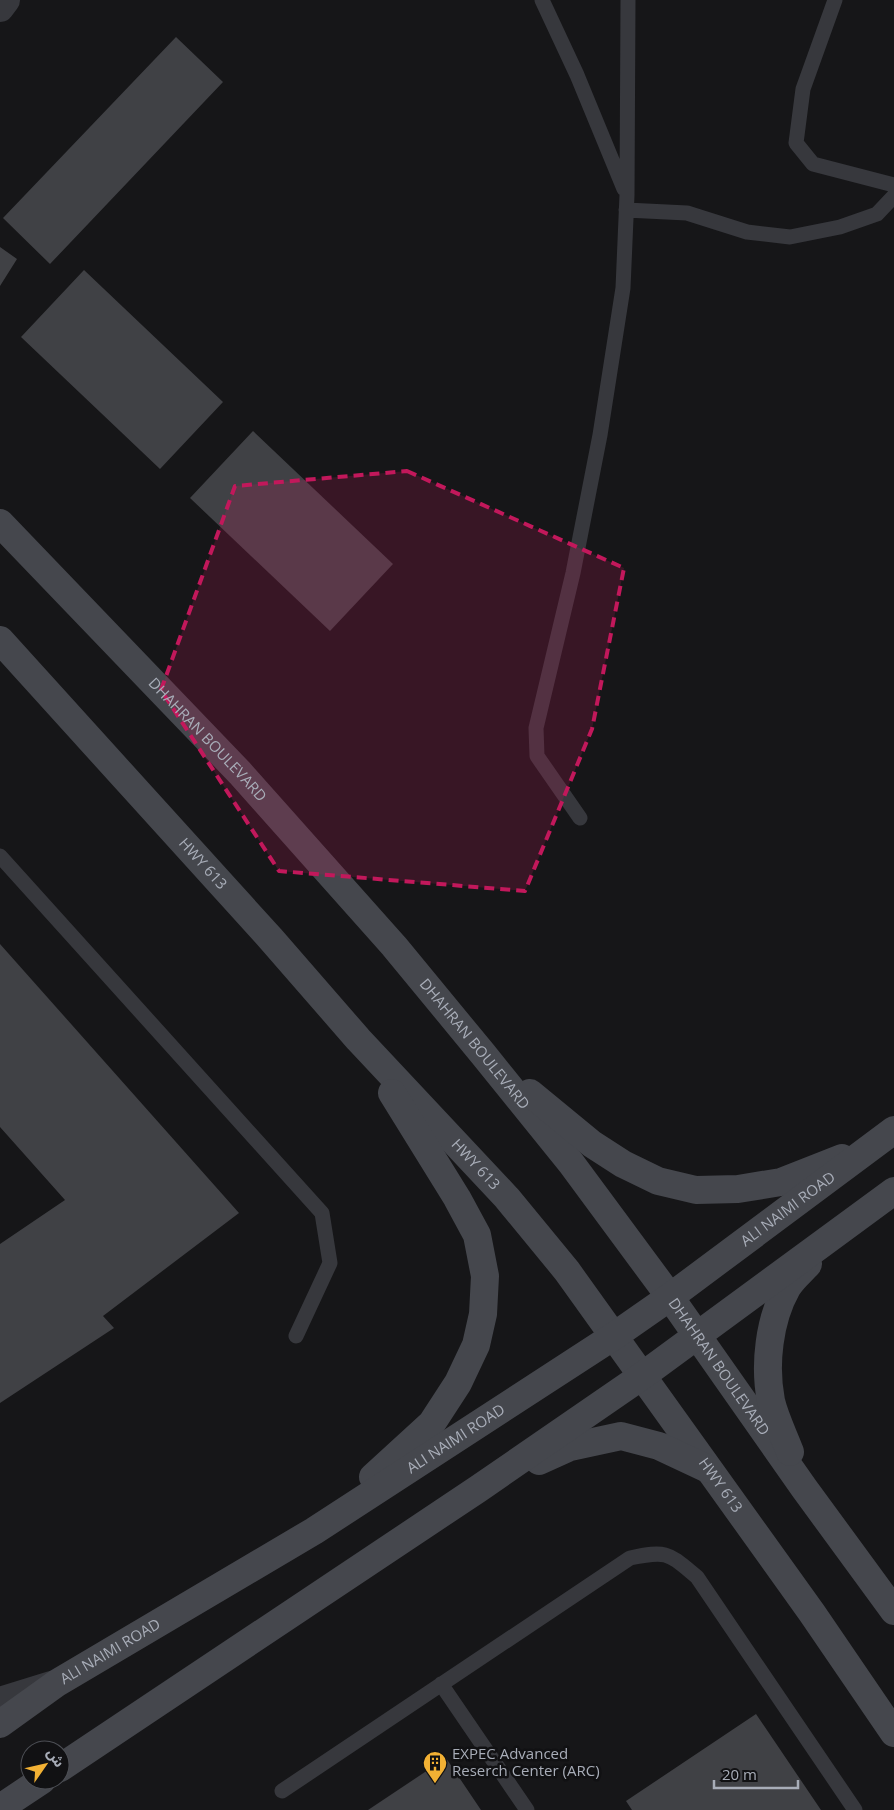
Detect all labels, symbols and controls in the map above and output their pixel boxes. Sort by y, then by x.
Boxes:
street label: DHAHRAN BOULEVARD [145,673,272,805]
street label: HWY 613 [175,833,232,893]
street label: DHAHRAN BOULEVARD [416,974,535,1113]
street label: HWY 613 [447,1134,505,1194]
street label: ALI NAIMI ROAD [736,1166,839,1250]
street label: DHAHRAN BOULEVARD [665,1293,775,1439]
street label: ALI NAIMI ROAD [402,1399,508,1477]
street label: HWY 613 [695,1453,748,1516]
street label: ALI NAIMI ROAD [56,1613,164,1688]
north arrow [20,1740,70,1790]
place label: EXPEC Advanced Reserch Center (ARC) [452,1743,600,1780]
text: ش [43,1744,69,1771]
building icon: EXPEC Advanced Reserch Center (ARC) [422,1750,448,1784]
scale bar [714,1758,798,1790]
text: 20 m [722,1764,757,1784]

